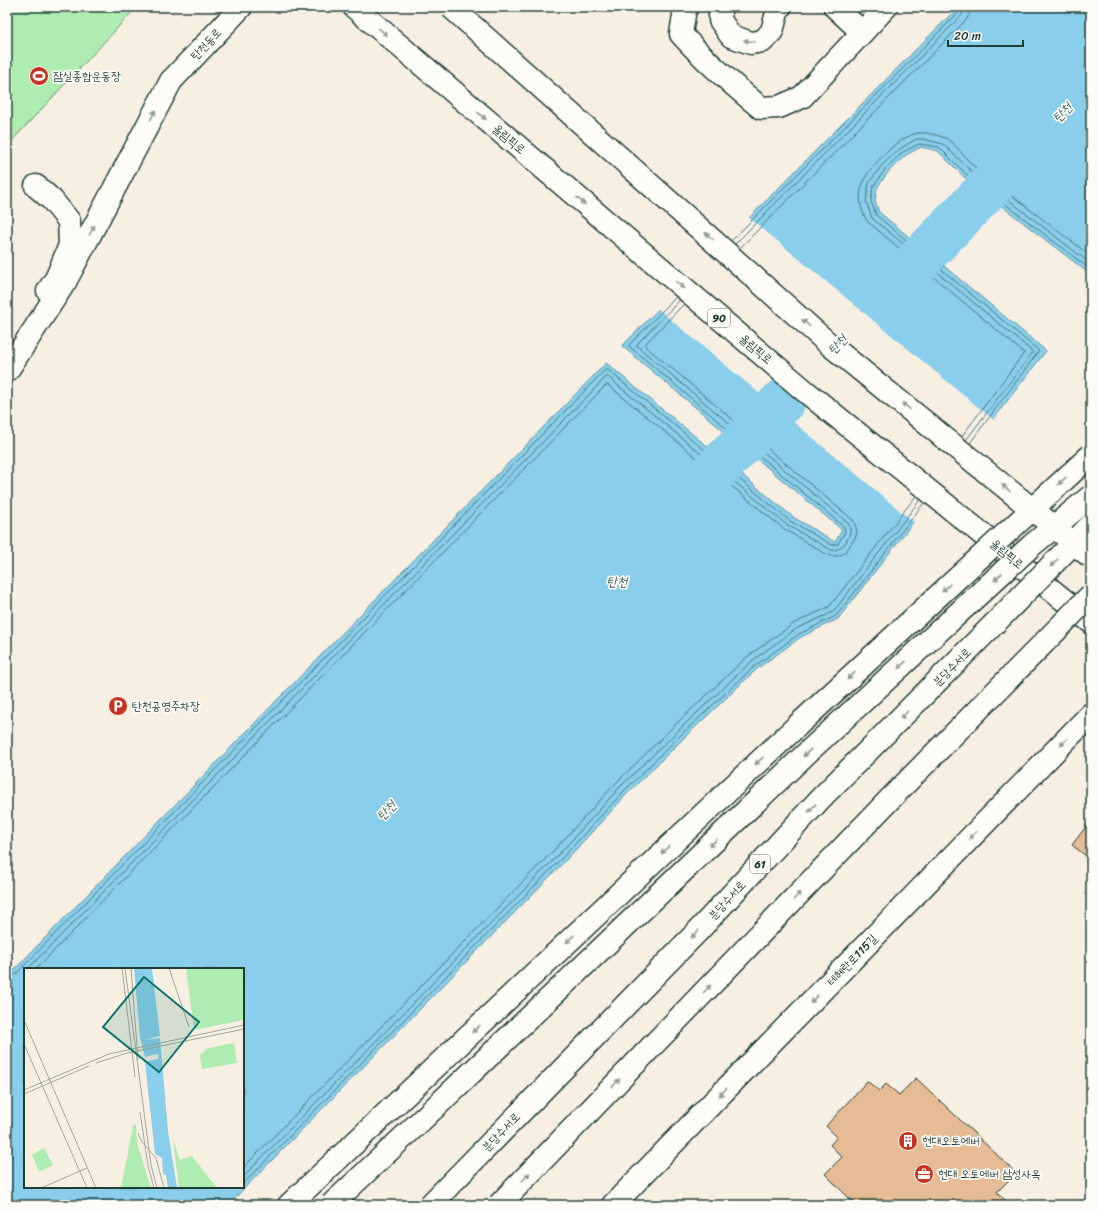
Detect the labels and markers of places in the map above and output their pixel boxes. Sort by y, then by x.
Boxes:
sports icon: 잠실종합운동장 [28,65,50,87]
place label: 잠실종합운동장 [53,65,121,87]
parking icon: 탄천공영주차장 [107,695,129,717]
place label: 탄천공영주차장 [132,695,200,717]
building icon: 현대오토에버 [897,1130,919,1152]
place label: 현대오토에버 [922,1130,980,1152]
office icon: 현대 오토에버 삼성사옥 [913,1163,935,1185]
place label: 현대 오토에버 삼성사옥 [938,1163,1041,1185]

